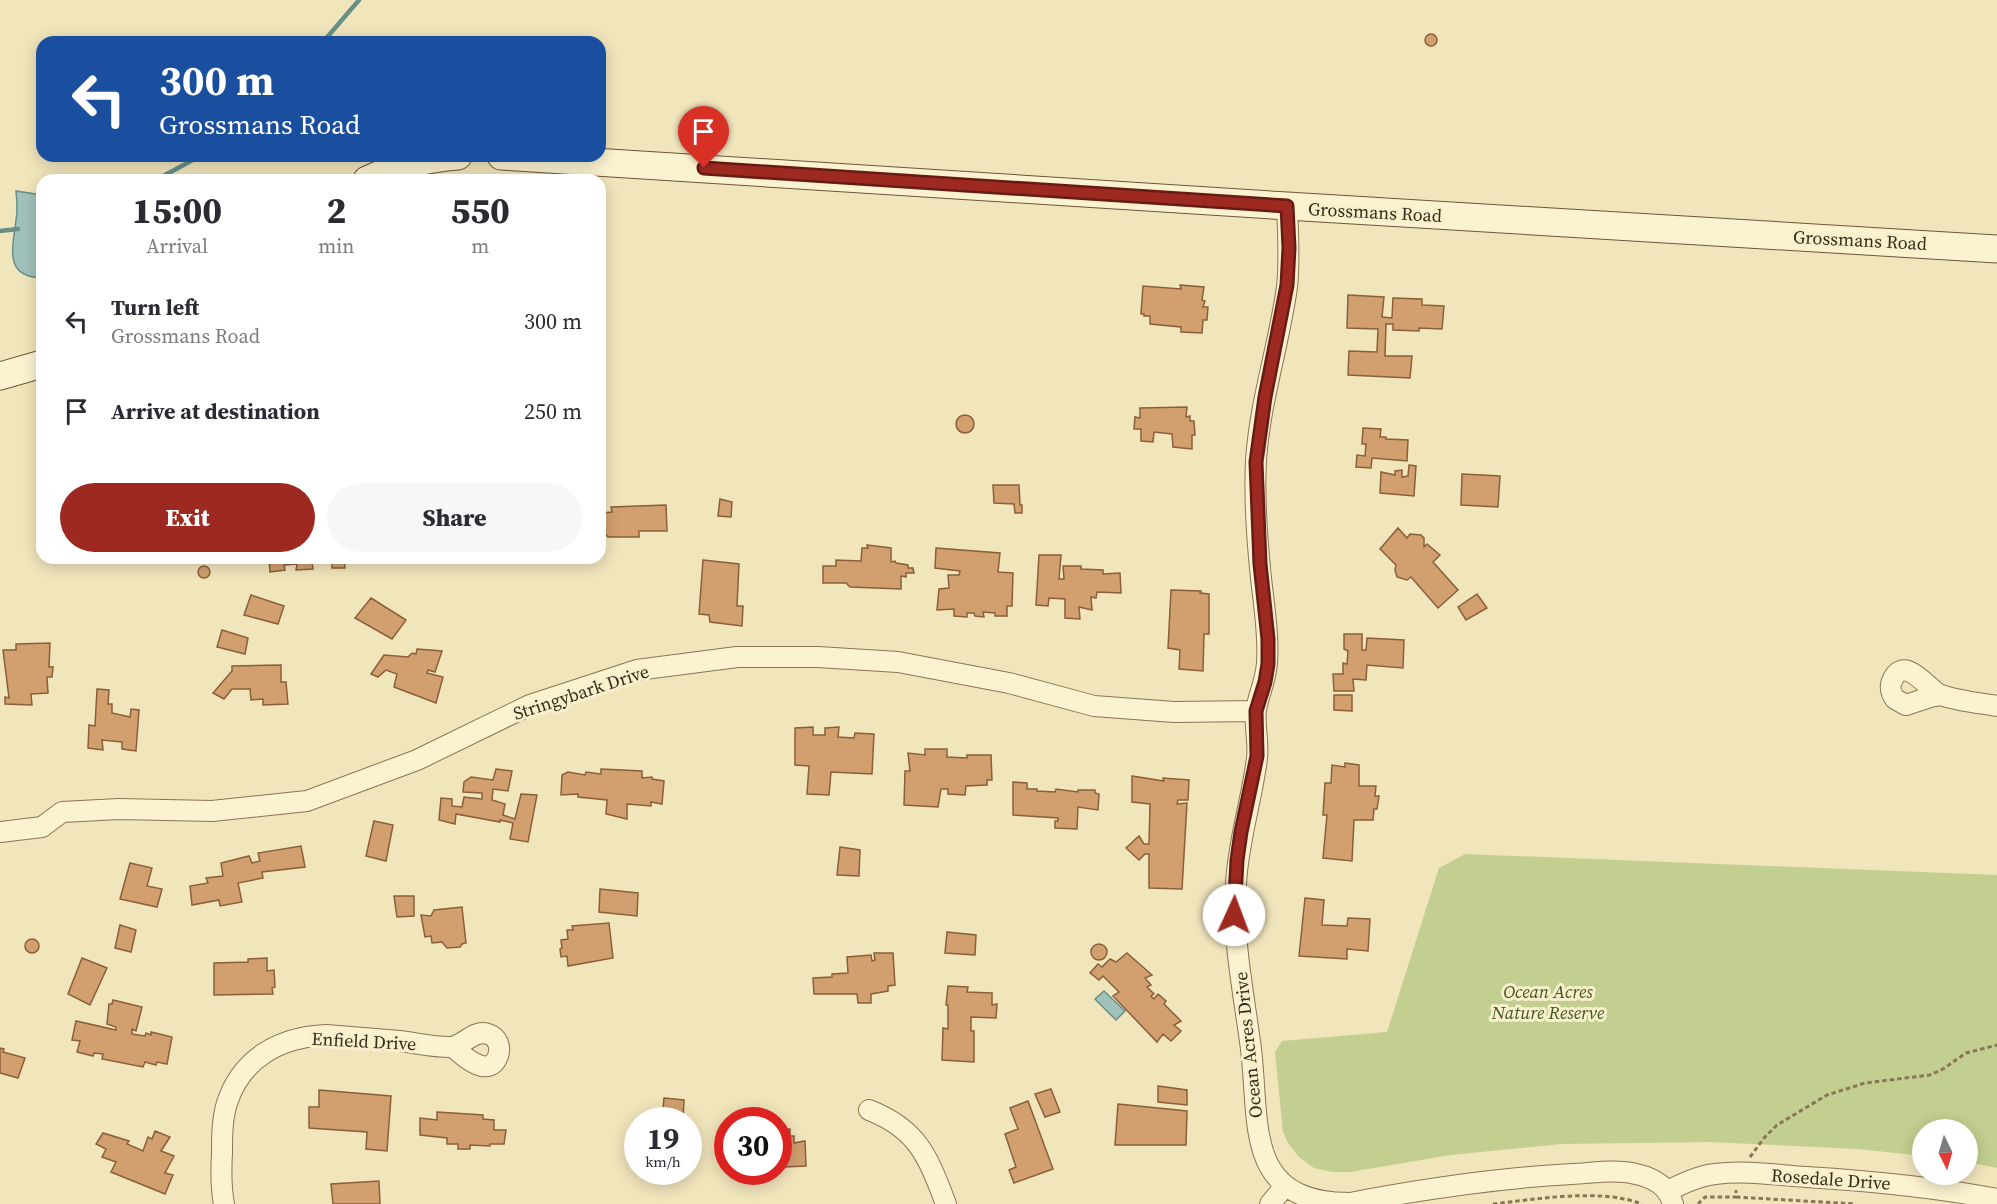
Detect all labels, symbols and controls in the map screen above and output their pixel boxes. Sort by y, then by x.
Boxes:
text: 300 m [159,51,274,109]
icon: left [60,60,138,138]
text: Grossmans Road [159,106,360,143]
pin [678,106,729,168]
icon: arrive [687,115,720,148]
text: 15:00 [132,186,222,235]
text: 2 [326,186,346,235]
text: 550 [450,186,510,235]
street label: Grossmans Road [1307,196,1443,228]
street label: Grossmans Road [1792,224,1928,256]
text: Arrival [146,232,208,260]
text: min [318,232,354,260]
text: m [471,232,489,260]
text: Turn left [111,292,199,322]
icon: left [60,305,93,338]
text: 300 m [524,306,582,336]
text: Grossmans Road [111,322,260,350]
icon: arrive [60,395,93,428]
text: Arrive at destination [111,396,320,426]
text: 250 m [524,396,582,426]
button: Exit [60,483,315,552]
button: Share [327,483,582,552]
street label: Stringybark Drive [510,658,652,726]
position arrow [1202,883,1266,947]
street label: Ocean Acres Drive [1228,971,1268,1119]
park label: Ocean Acres Nature Reserve [1491,979,1605,1025]
street label: Enfield Drive [311,1026,417,1056]
speed limit sign: 30 [714,1107,792,1185]
text: 19 [647,1118,679,1159]
north arrow [1912,1119,1978,1185]
map controls [1912,1119,1978,1185]
text: km/h [645,1151,681,1172]
street label: Rosedale Drive [1770,1162,1892,1196]

